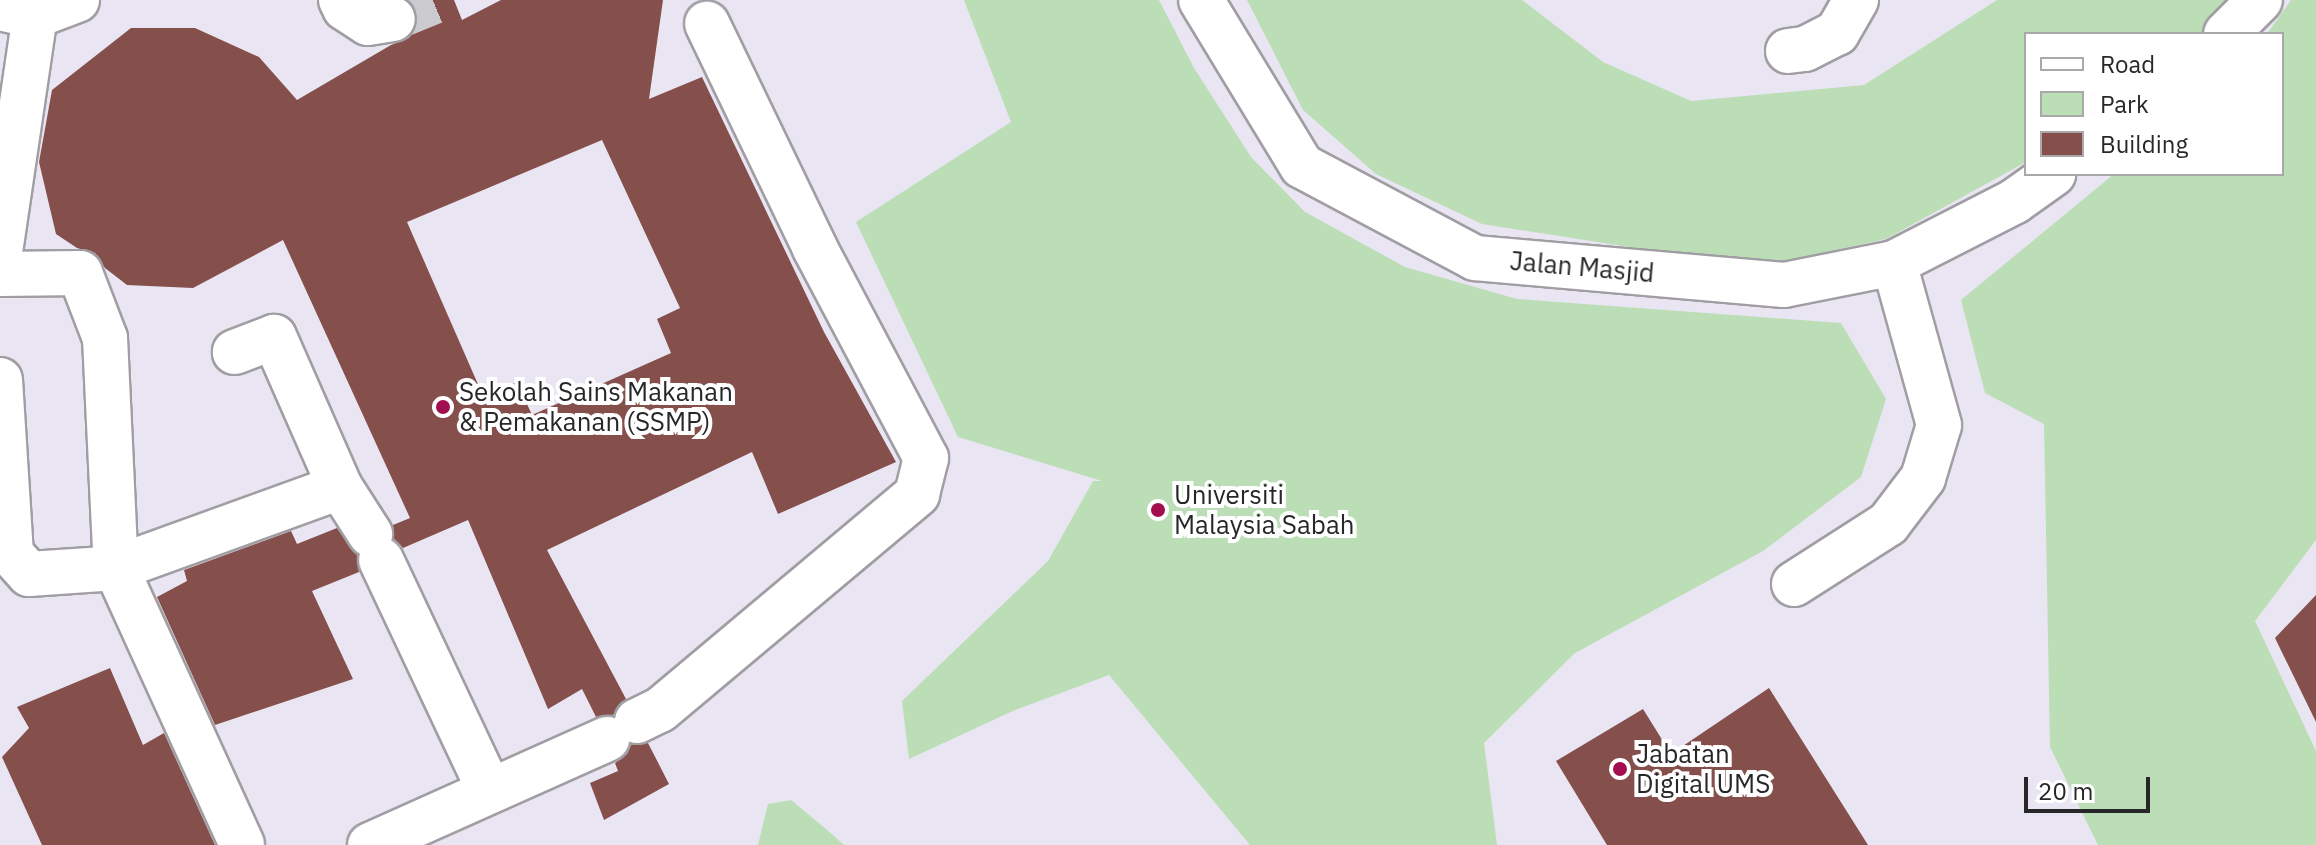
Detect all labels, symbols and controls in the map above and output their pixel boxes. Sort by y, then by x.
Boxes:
legend [2024,32,2284,176]
text: Road [2100,48,2155,80]
text: Park [2100,88,2149,120]
text: Building [2100,128,2188,160]
street label: Jalan Masjid [1509,245,1655,289]
place label: Sekolah Sains Makanan & Pemakanan (SSMP) [459,376,733,438]
marker: Sekolah Sains Makanan & Pemakanan (SSMP) [434,398,452,416]
place label: Universiti Malaysia Sabah [1174,479,1355,540]
marker: Universiti Malaysia Sabah [1149,501,1167,519]
place label: Jabatan Digital UMS [1636,738,1770,800]
marker: Jabatan Digital UMS [1611,760,1629,778]
scale bar [2028,761,2154,811]
text: 20 m [2038,775,2093,807]

